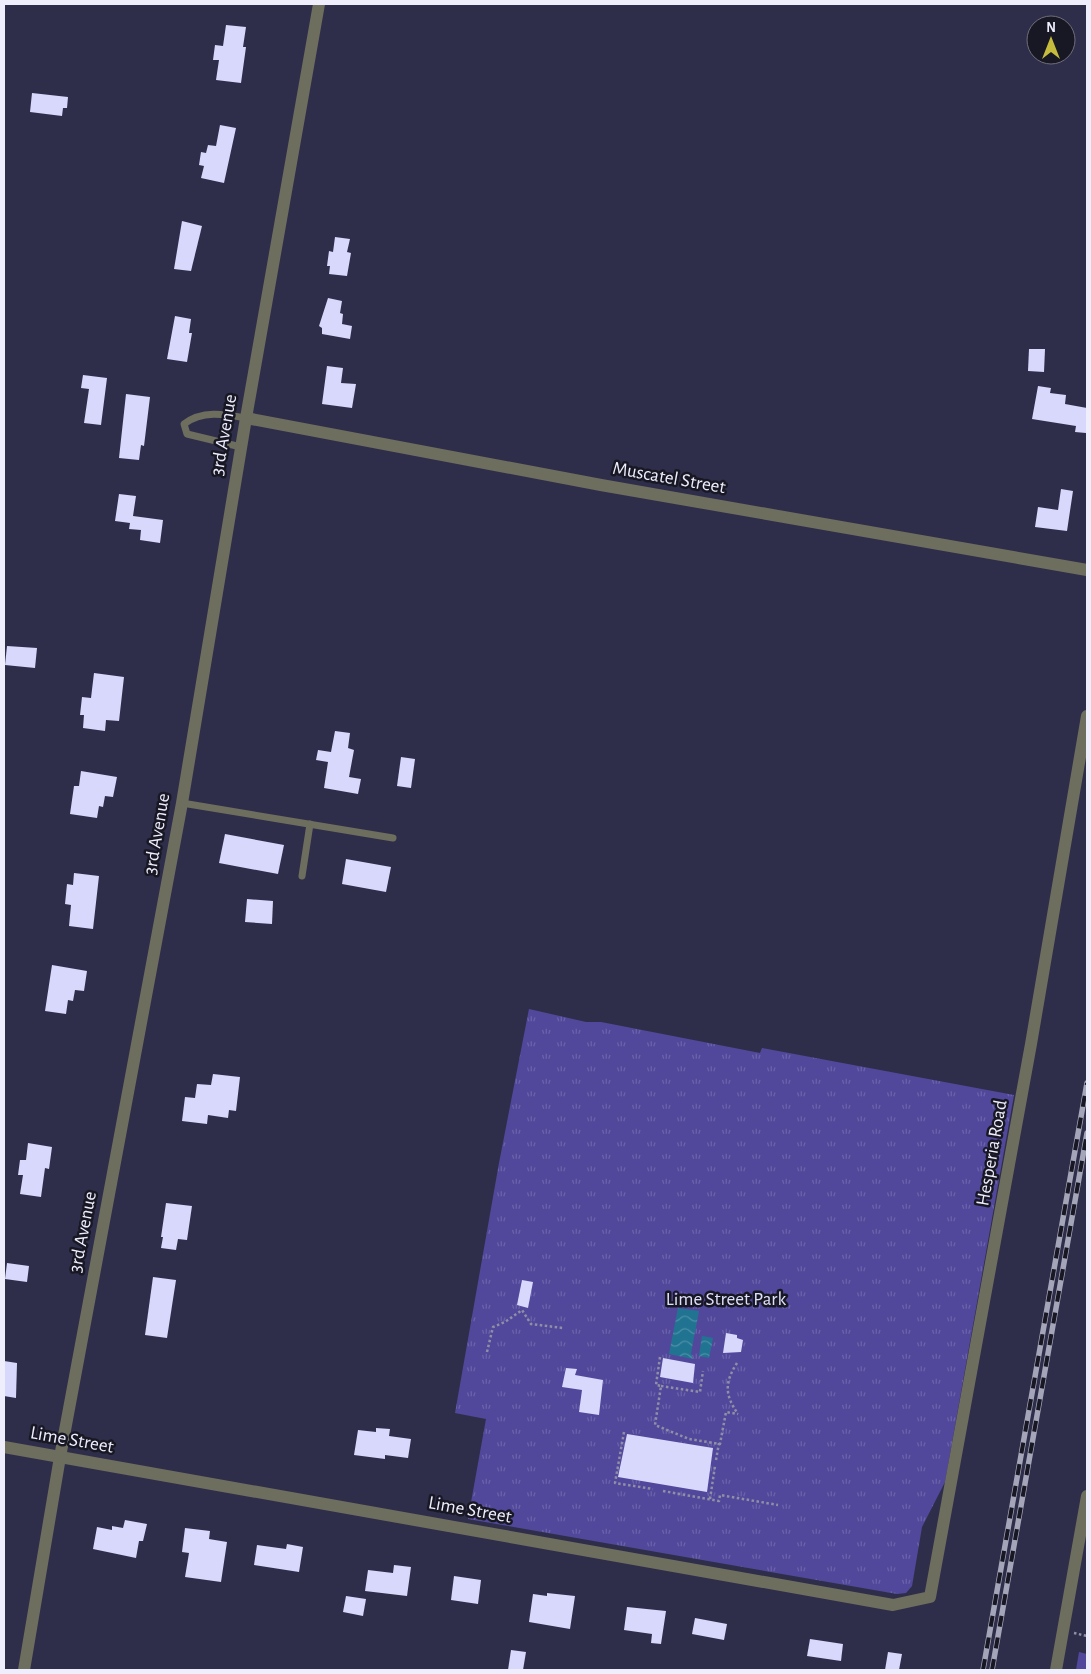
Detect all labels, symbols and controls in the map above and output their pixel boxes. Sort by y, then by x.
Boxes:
north arrow [1026,15,1076,65]
text: N [1046,21,1056,35]
street label: 3rd Avenue [207,393,241,477]
street label: Muscatel Street [611,459,727,497]
street label: 3rd Avenue [140,792,174,876]
street label: Hesperia Road [973,1098,1011,1207]
street label: 3rd Avenue [66,1190,100,1274]
park label: Lime Street Park [666,1290,786,1309]
street label: Lime Street [29,1423,115,1457]
street label: Lime Street [427,1493,513,1527]

